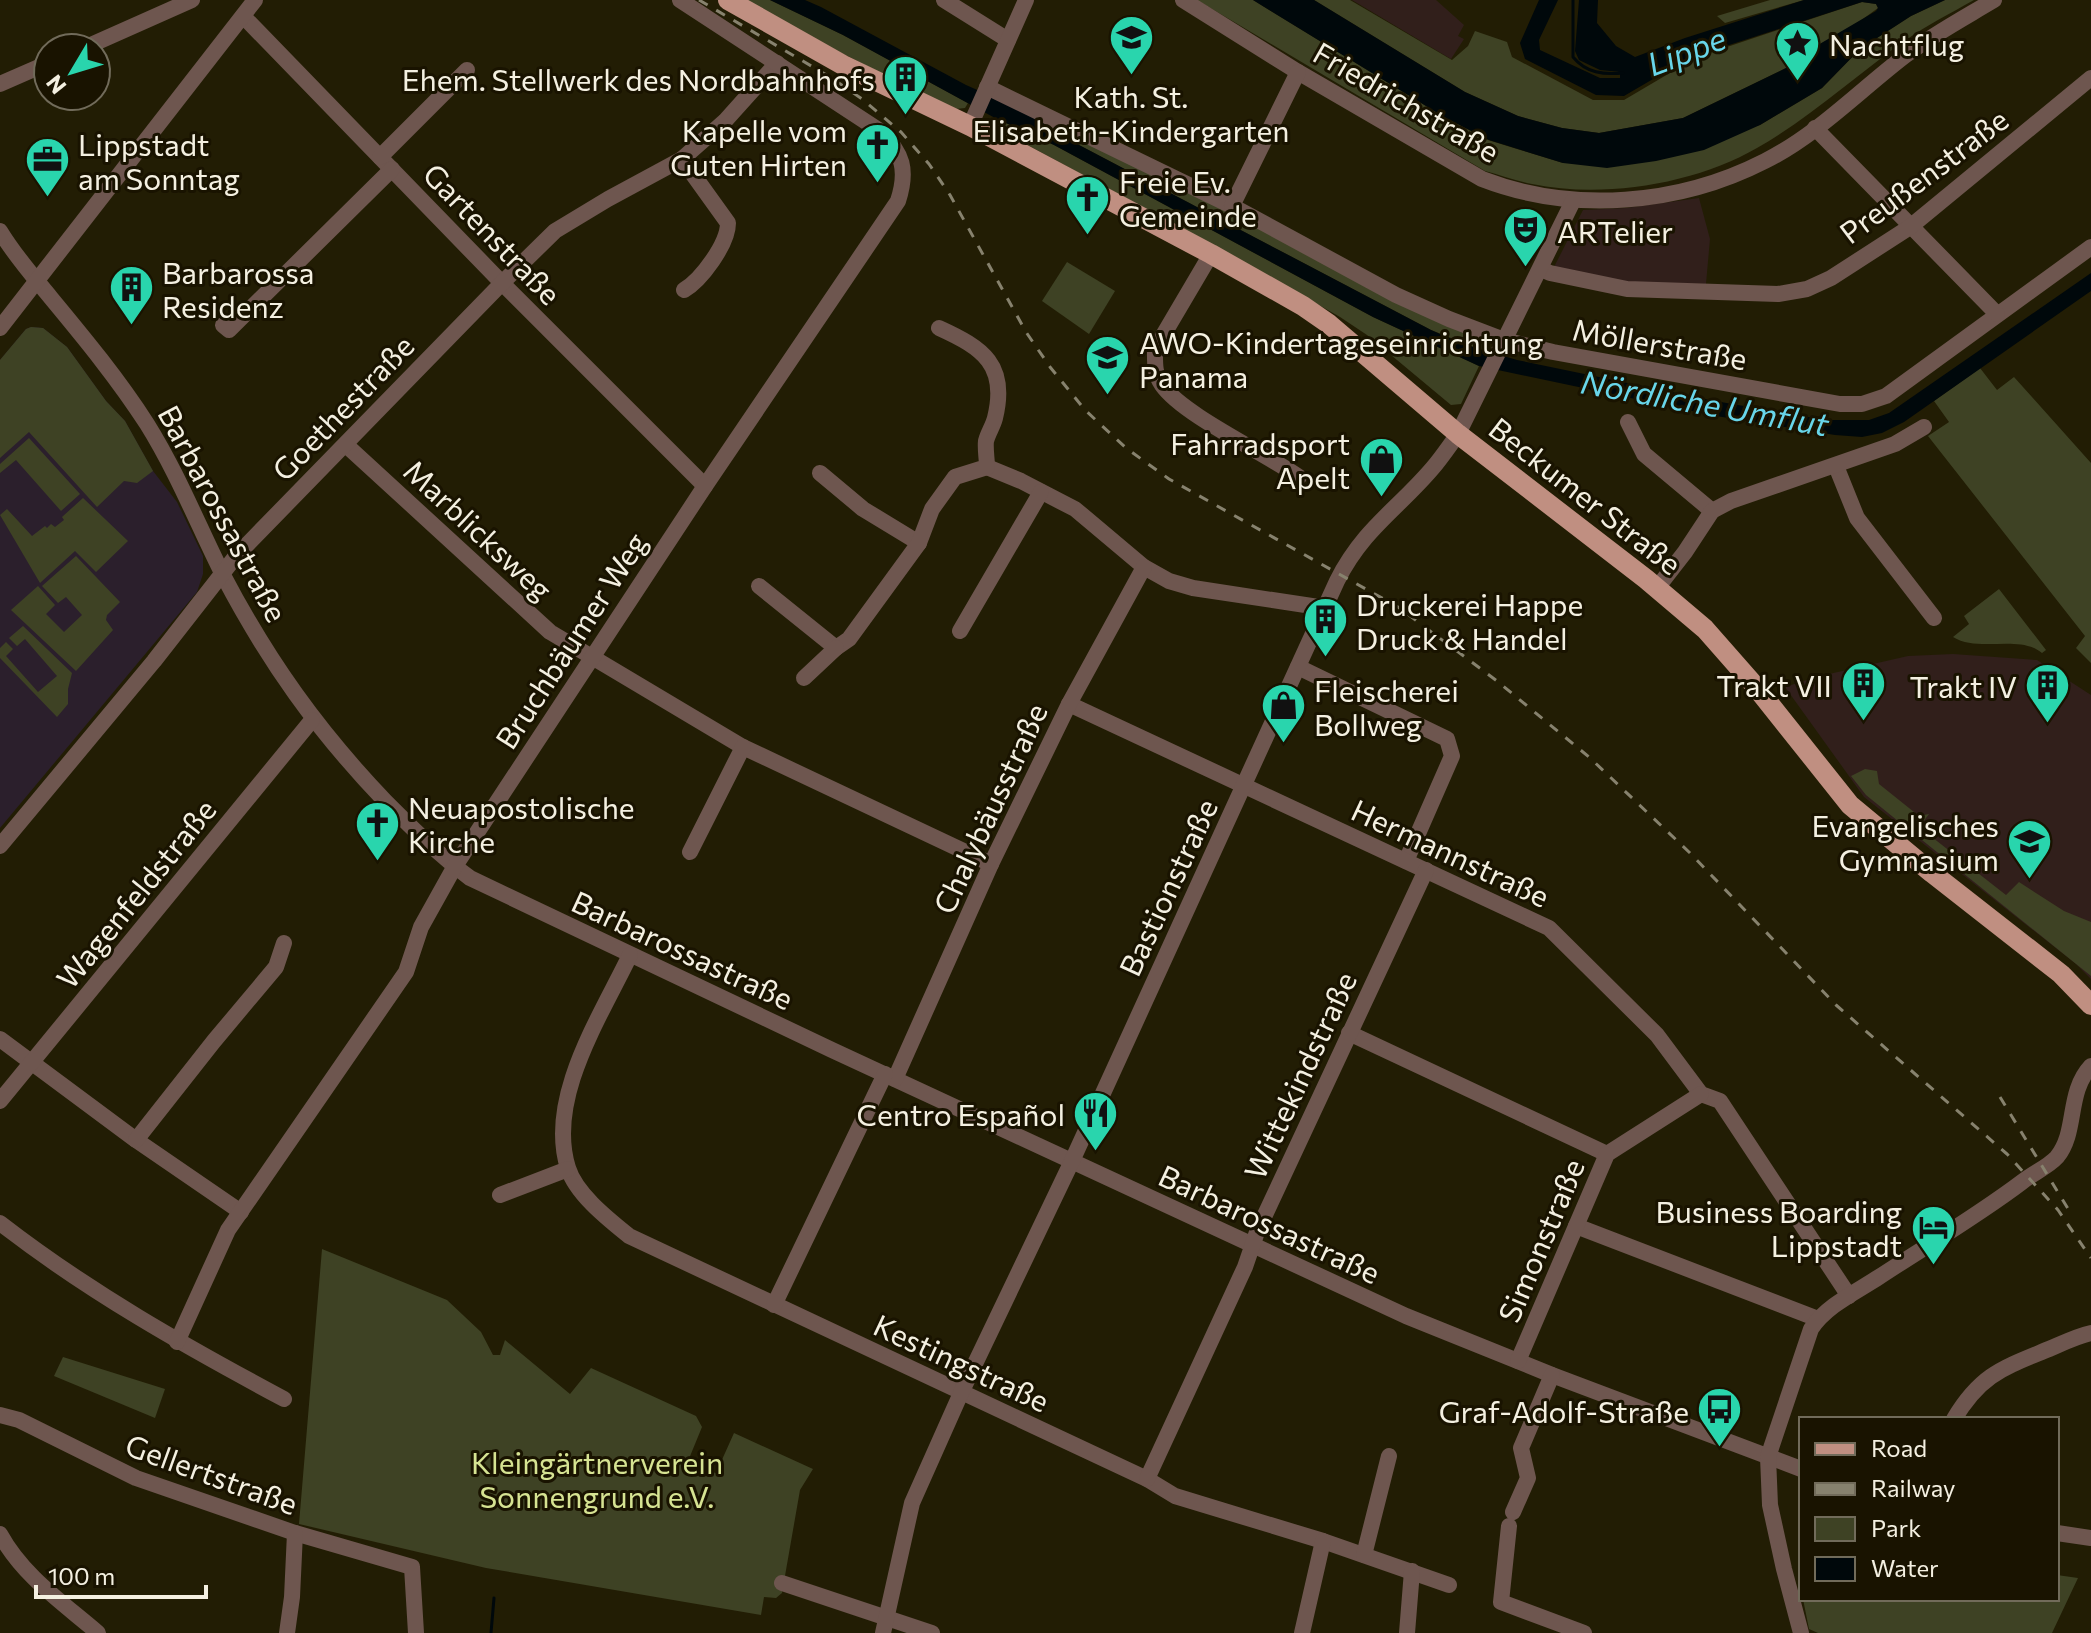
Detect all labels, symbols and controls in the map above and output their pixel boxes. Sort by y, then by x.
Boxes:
school or university icon: Kath. St. Elisabeth-Kindergarten [1107,13,1155,76]
water label: Lippe [1641,17,1731,83]
place icon: Nachtflug [1774,19,1822,82]
place label: Nachtflug [1829,25,1964,62]
north arrow [32,32,112,112]
street label: Friedrichstraße [1307,33,1507,169]
building icon: Ehem. Stellwerk des Nordbahnhofs [882,54,930,117]
place label: Ehem. Stellwerk des Nordbahnhofs [402,60,875,97]
text: N [40,70,72,99]
place label: Kath. St. Elisabeth-Kindergarten [973,77,1289,148]
street label: Preußenstraße [1831,100,2015,250]
place label: Kapelle vom Guten Hirten [670,111,847,182]
church icon: Kapelle vom Guten Hirten [854,122,902,185]
place label: Lippstadt am Sonntag [78,125,240,196]
office icon: Lippstadt am Sonntag [23,136,71,199]
street label: Gartenstraße [416,155,570,311]
place label: Freie Ev. Gemeinde [1119,162,1257,233]
church icon: Freie Ev. Gemeinde [1064,173,1112,236]
theatre icon: ARTelier [1502,206,1550,269]
place label: ARTelier [1557,212,1673,249]
place label: Barbarossa Residenz [162,253,315,324]
building icon: Barbarossa Residenz [107,264,155,327]
street label: Möllerstraße [1570,309,1750,377]
place label: AWO-Kindertageseinrichtung Panama [1139,323,1543,394]
street label: Goethestraße [263,326,421,488]
school or university icon: AWO-Kindertageseinrichtung Panama [1084,334,1132,397]
water label: Nördliche Umflut [1578,361,1833,444]
street label: Barbarossastraße [151,398,297,628]
street label: Beckumer Straße [1483,408,1689,582]
place label: Fahrradsport Apelt [1170,424,1350,495]
shop icon: Fahrradsport Apelt [1357,435,1405,498]
street label: Marblicksweg [397,451,561,607]
street label: Bruchbäumer Weg [486,525,654,755]
place label: Druckerei Happe Druck & Handel [1356,585,1583,656]
building icon: Druckerei Happe Druck & Handel [1301,596,1349,659]
building icon: Trakt VII [1839,660,1887,723]
building icon: Trakt IV [2024,661,2072,724]
place label: Trakt VII [1716,666,1832,703]
place label: Trakt IV [1910,667,2017,704]
place label: Fleischerei Bollweg [1314,671,1459,742]
shop icon: Fleischerei Bollweg [1259,682,1307,745]
street label: Chalybäusstraße [924,697,1054,919]
place label: Neuapostolische Kirche [408,788,635,859]
street label: Hermannstraße [1346,790,1556,914]
street label: Wagenfeldstraße [47,791,223,995]
street label: Bastionstraße [1110,793,1224,981]
church icon: Neuapostolische Kirche [353,799,401,862]
place label: Evangelisches Gymnasium [1811,806,1999,877]
school or university icon: Evangelisches Gymnasium [2006,817,2054,880]
street label: Barbarossastraße [567,882,799,1016]
street label: Wittekindstraße [1235,966,1363,1184]
restaurant icon: Centro Español [1072,1089,1120,1152]
place label: Centro Español [856,1095,1065,1132]
street label: Simonstraße [1489,1153,1591,1327]
street label: Barbarossastraße [1154,1156,1386,1290]
place label: Business Boarding Lippstadt [1656,1192,1902,1263]
hotel icon: Business Boarding Lippstadt [1909,1203,1957,1266]
street label: Kestingstraße [868,1305,1056,1419]
bus stop icon: Graf-Adolf-Straße [1696,1386,1744,1449]
place label: Graf-Adolf-Straße [1439,1392,1689,1429]
legend [1799,1417,2059,1601]
street label: Gellertstraße [121,1425,303,1521]
text: Road [1871,1433,1927,1462]
park label: Kleingärtnerverein Sonnengrund e.V. [471,1443,723,1514]
text: Railway [1871,1473,1956,1502]
text: Park [1871,1513,1921,1542]
scale bar [36,1549,206,1599]
text: Water [1871,1553,1939,1582]
text: 100 m [48,1561,115,1590]

